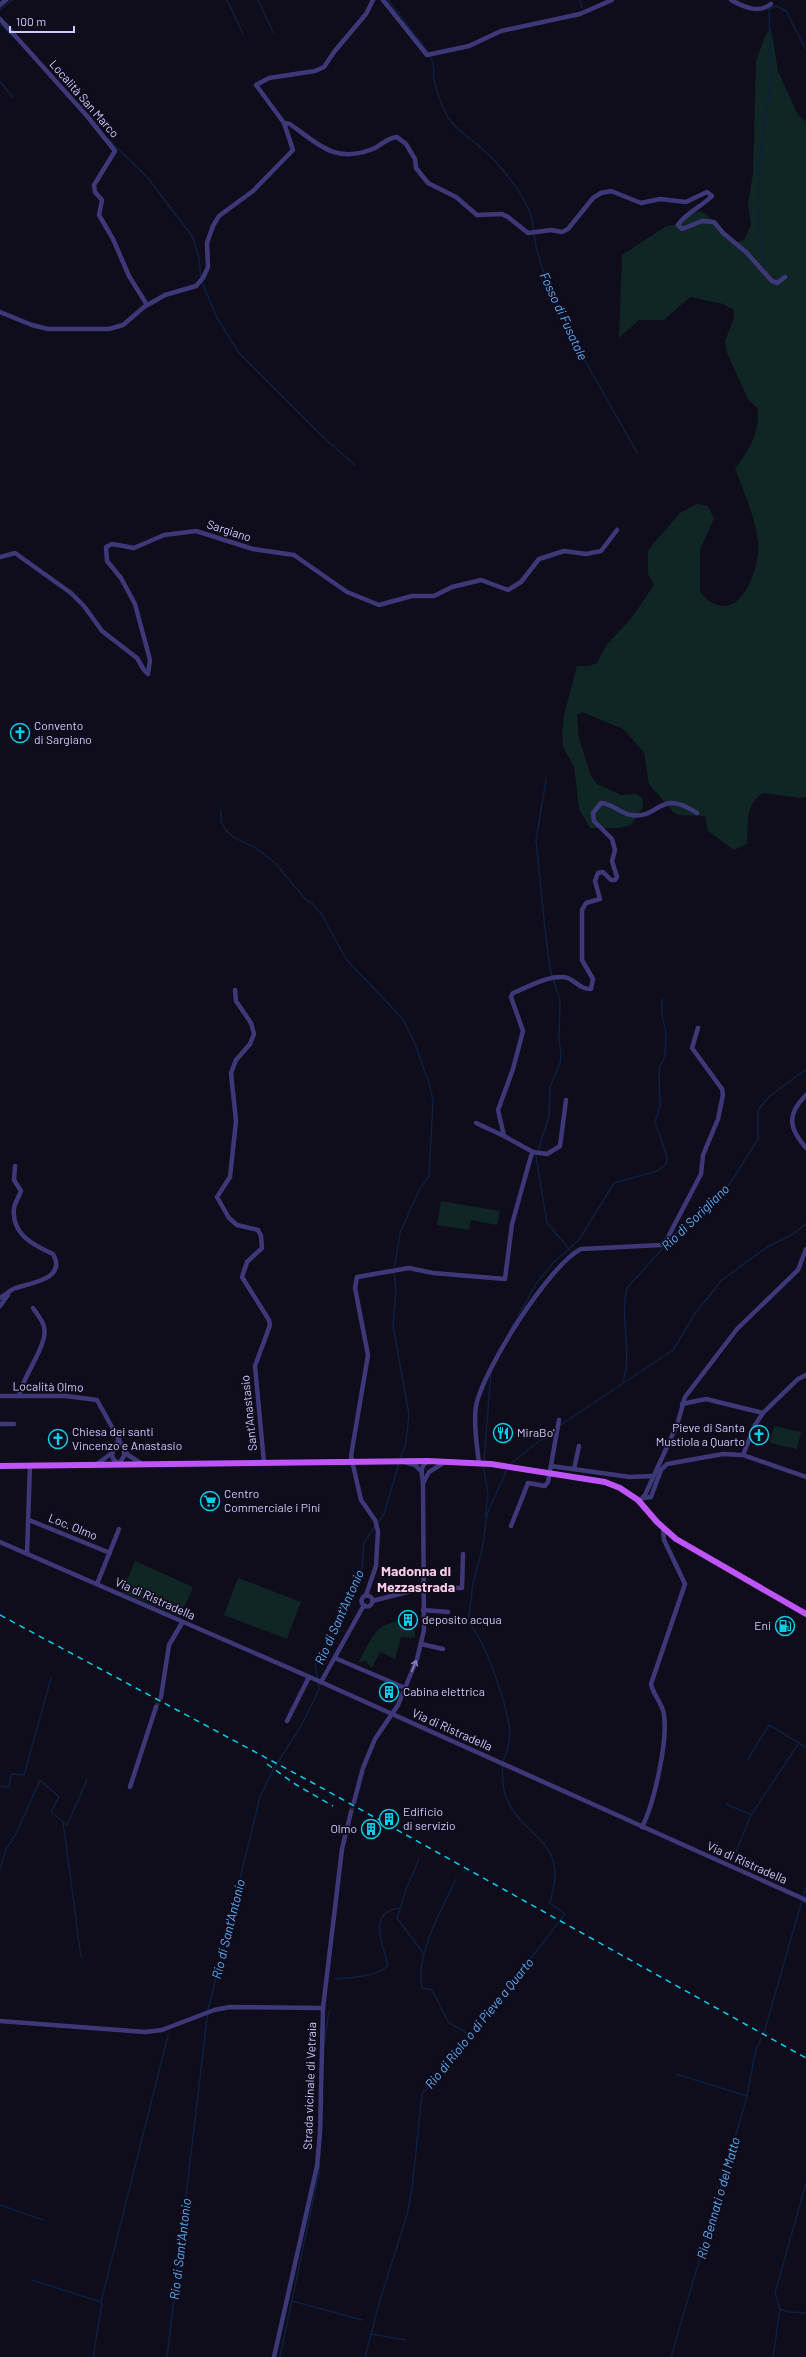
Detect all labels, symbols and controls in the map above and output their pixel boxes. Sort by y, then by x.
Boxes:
scale bar [10,8,74,34]
text: 100 m [16,14,46,28]
street label: Località San Marco [47,57,122,140]
water label: Fosso di Fusatale [537,269,591,363]
street label: Sargiano [205,516,253,544]
place label: Convento di Sargiano [34,718,92,746]
church icon: Convento di Sargiano [9,722,31,744]
water label: Rio di Sorigliano [658,1180,732,1253]
street label: Sant'Anastasio [237,1374,259,1452]
street label: Località Olmo [12,1378,84,1394]
place label: Pieve di Santa Mustiola a Quarto [656,1420,745,1448]
restaurant icon: MiraBo' [492,1422,514,1444]
place label: Chiesa dei santi Vincenzo e Anastasio [72,1424,182,1452]
church icon: Pieve di Santa Mustiola a Quarto [748,1424,770,1446]
place label: MiraBo' [517,1425,555,1439]
church icon: Chiesa dei santi Vincenzo e Anastasio [47,1428,69,1450]
place label: Centro Commerciale i Pini [224,1486,320,1514]
supermarket icon: Centro Commerciale i Pini [199,1490,221,1512]
street label: Loc. Olmo [47,1510,100,1542]
district label: Madonna di Mezzastrada [377,1562,455,1595]
water label: Rio di Sant'Antonio [311,1567,367,1667]
street label: Via di Ristradella [113,1574,198,1622]
building icon: deposito acqua [397,1609,419,1631]
place label: deposito acqua [422,1612,502,1626]
fuel station icon: Eni [774,1615,796,1637]
place label: Eni [754,1618,771,1632]
one-way arrow [411,1661,418,1673]
building icon: Cabina elettrica [378,1681,400,1703]
place label: Cabina elettrica [403,1684,485,1698]
street label: Via di Ristradella [410,1705,495,1753]
place label: Edificio di servizio [403,1804,456,1832]
building icon: Edificio di servizio [378,1808,400,1830]
building icon: Olmo [360,1818,382,1840]
place label: Olmo [330,1821,357,1835]
street label: Via di Ristradella [705,1838,790,1886]
water label: Rio di Sant'Antonio [208,1877,248,1980]
water label: Rio di Riolo o di Pieve a Quarto [421,1954,537,2092]
street label: Strada vicinale di Vetraia [300,2022,318,2150]
water label: Rio Bennati o del Matto [693,2135,743,2261]
water label: Rio di Sant'Antonio [166,2197,194,2301]

